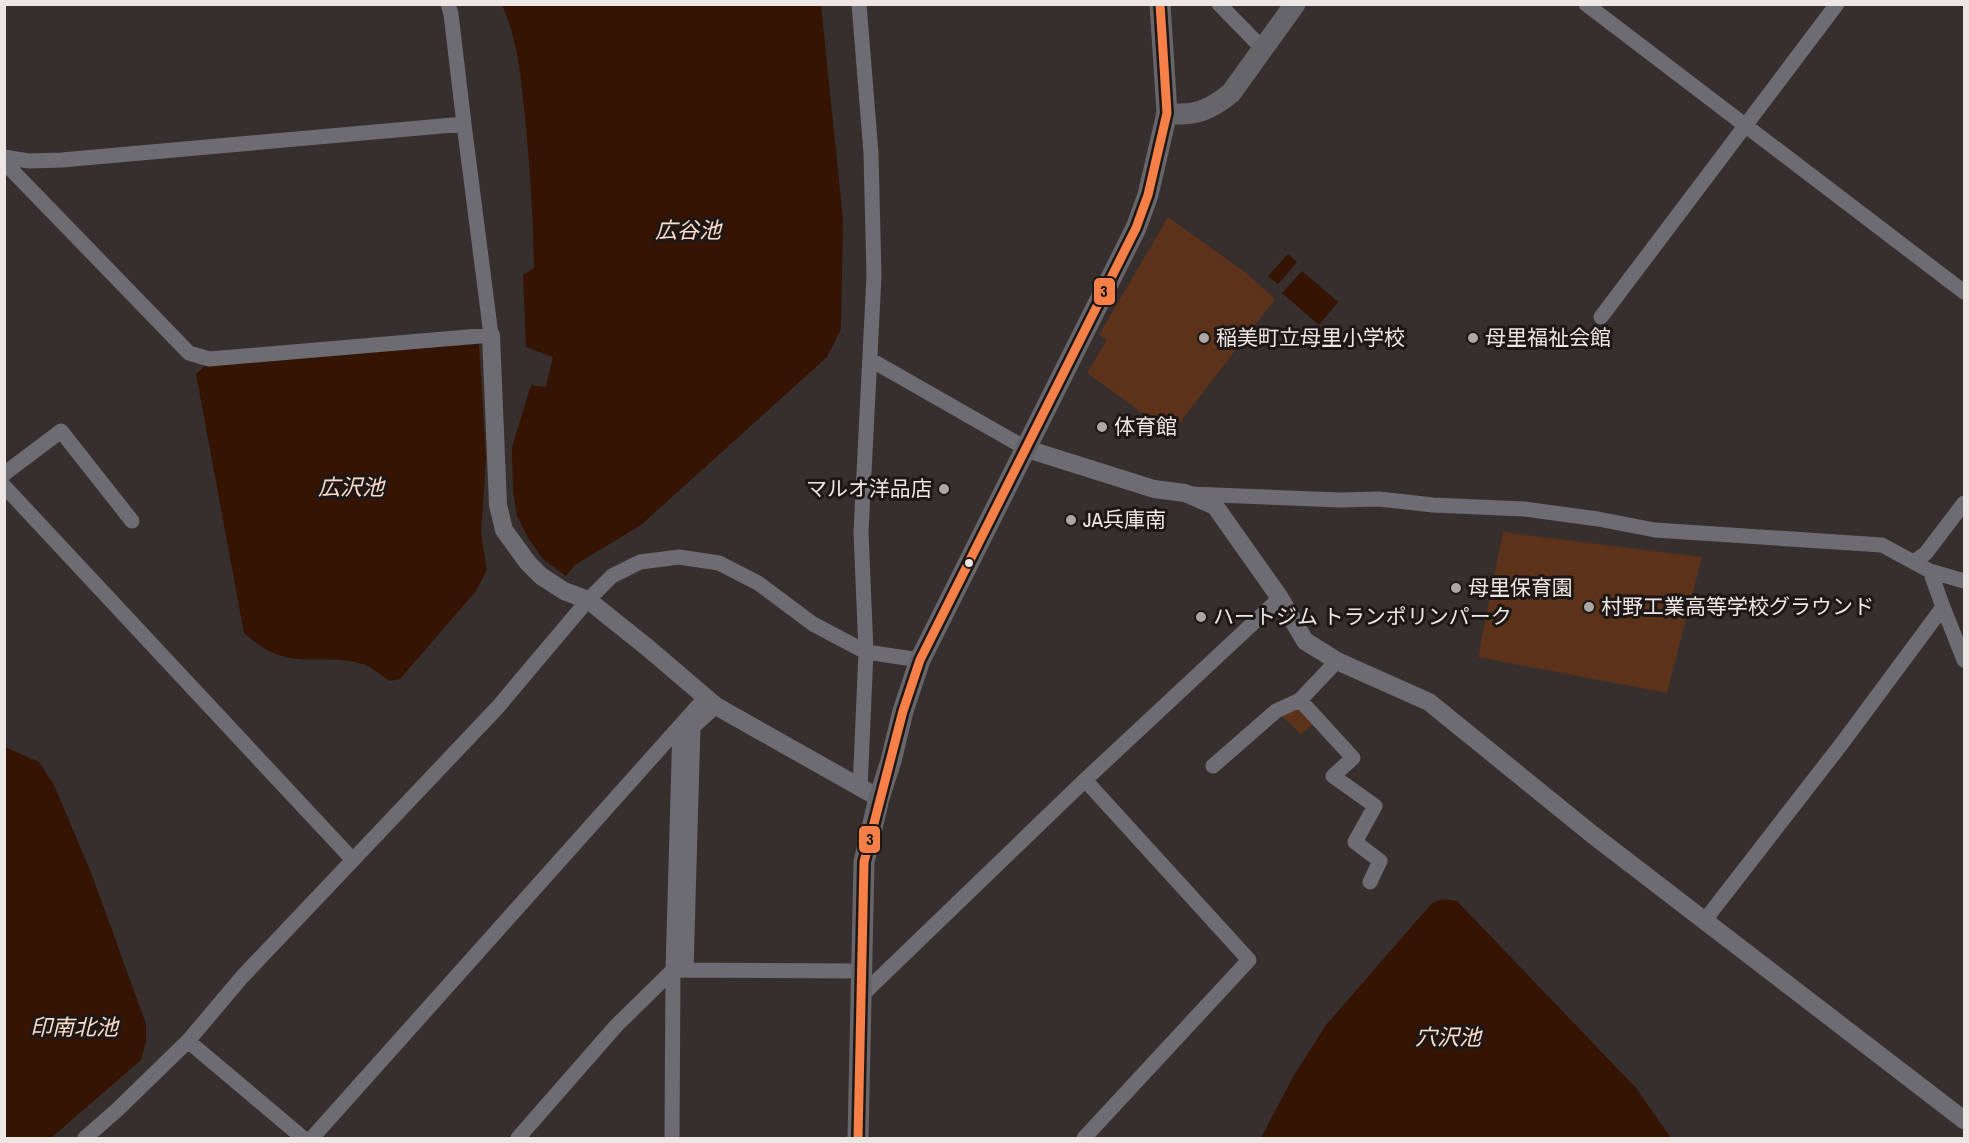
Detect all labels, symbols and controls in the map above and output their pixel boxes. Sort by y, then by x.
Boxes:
water label: 広谷池 [655,215,723,245]
line badge: 3 [1093,277,1116,306]
text: 3 [1100,280,1108,302]
place label: 稲美町立母里小学校 [1216,323,1405,352]
place label: 母里福祉会館 [1485,323,1611,352]
marker: 稲美町立母里小学校 [1197,331,1211,345]
marker: 母里福祉会館 [1466,331,1480,345]
place label: 体育館 [1114,412,1177,441]
marker: 体育館 [1095,420,1109,434]
water label: 広沢池 [318,472,386,502]
place label: マルオ洋品店 [806,474,932,503]
marker: マルオ洋品店 [937,482,951,496]
place label: JA兵庫南 [1083,505,1166,534]
marker: JA兵庫南 [1064,513,1078,527]
unlabelled marker [963,557,975,569]
place label: 母里保育園 [1468,573,1573,602]
marker: 母里保育園 [1449,581,1463,595]
place label: 村野工業高等学校グラウンド [1601,592,1874,621]
marker: 村野工業高等学校グラウンド [1582,600,1596,614]
place label: ハートジム トランポリンパーク [1213,602,1512,631]
marker: ハートジム トランポリンパーク [1194,610,1208,624]
line badge: 3 [858,825,881,854]
text: 3 [866,828,874,850]
water label: 印南北池 [30,1012,120,1042]
water label: 穴沢池 [1415,1022,1483,1052]

